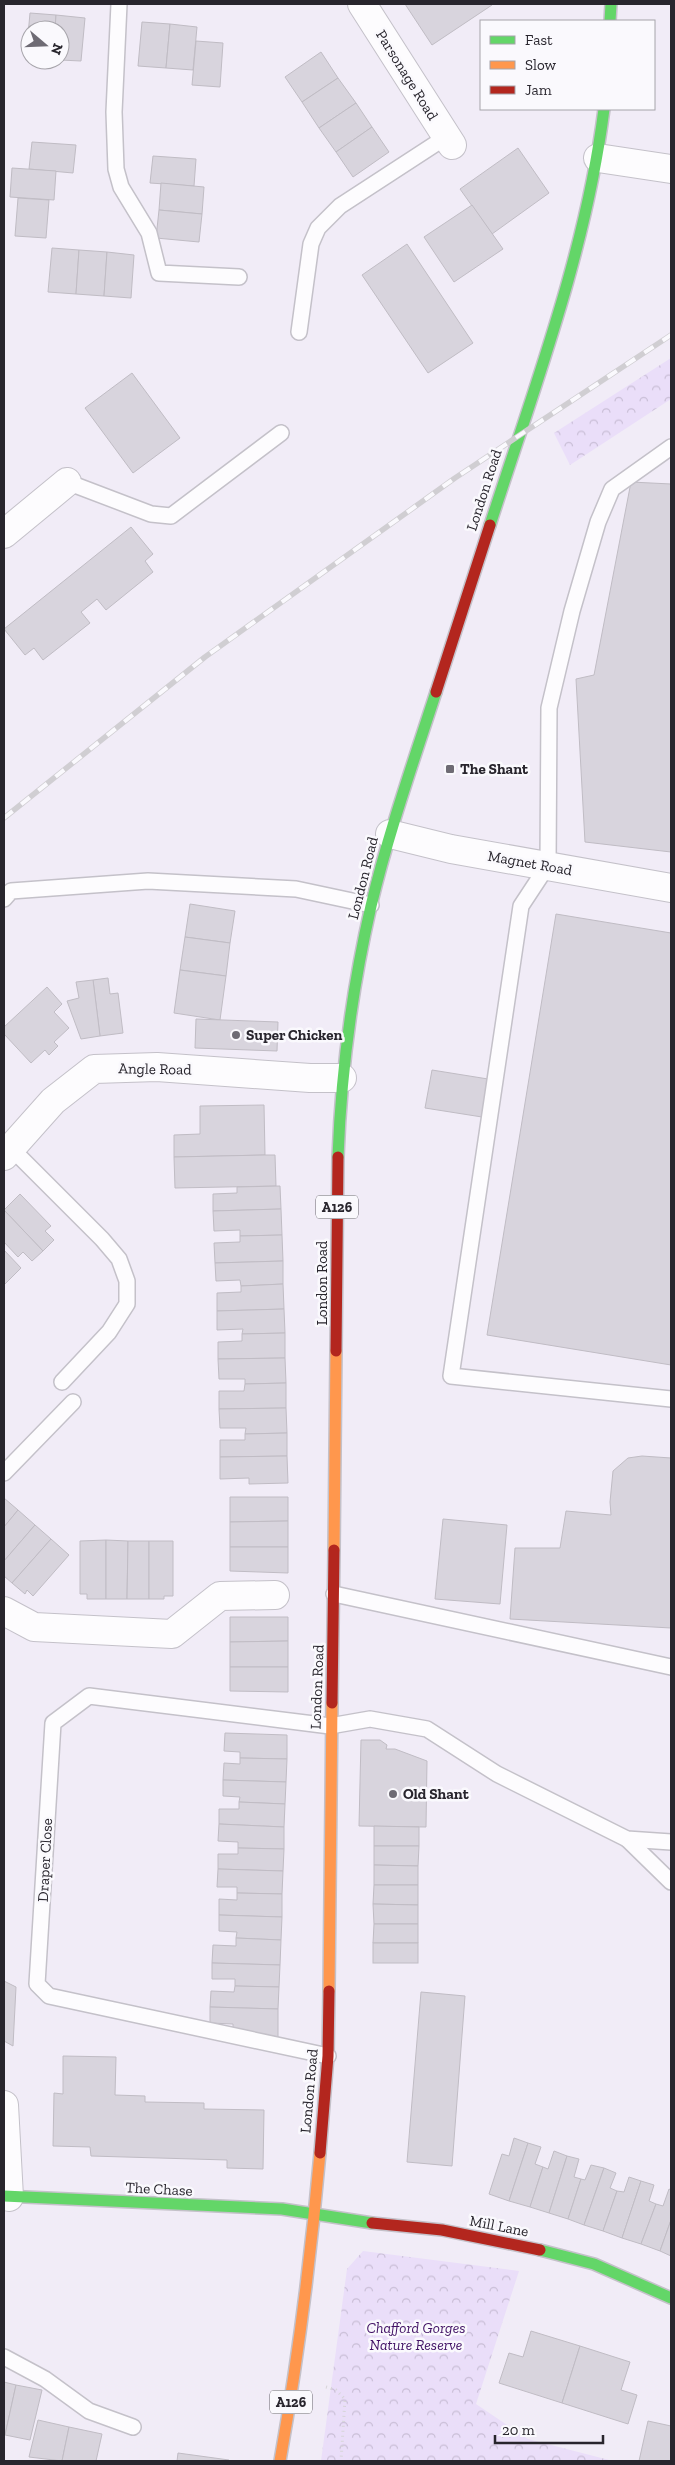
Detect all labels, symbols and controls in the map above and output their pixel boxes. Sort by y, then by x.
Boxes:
north arrow [20,20,70,70]
legend [480,20,655,110]
street label: Parsonage Road [372,27,442,124]
text: Fast [525,31,553,49]
text: N [47,41,67,57]
text: Slow [525,56,557,74]
text: Jam [525,81,552,99]
street label: London Road [462,446,506,533]
place label: The Shant [460,760,529,778]
marker: The Shant [444,763,456,775]
street label: London Road [344,834,382,921]
street label: Magnet Road [486,847,574,879]
place label: Super Chicken [246,1026,343,1044]
marker: Super Chicken [230,1029,242,1041]
street label: Angle Road [118,1059,193,1079]
road number: A126 [316,1196,358,1218]
street label: London Road [313,1240,331,1325]
street label: London Road [307,1644,327,1730]
place label: Old Shant [403,1785,470,1803]
marker: Old Shant [387,1788,399,1800]
street label: Draper Close [34,1818,56,1902]
street label: London Road [296,2047,322,2134]
street label: The Chase [125,2178,193,2200]
street label: Mill Lane [468,2211,530,2241]
park label: Chafford Gorges Nature Reserve [366,2319,466,2354]
road number: A126 [270,2390,312,2414]
scale bar [495,2412,602,2444]
text: 20 m [502,2421,535,2439]

